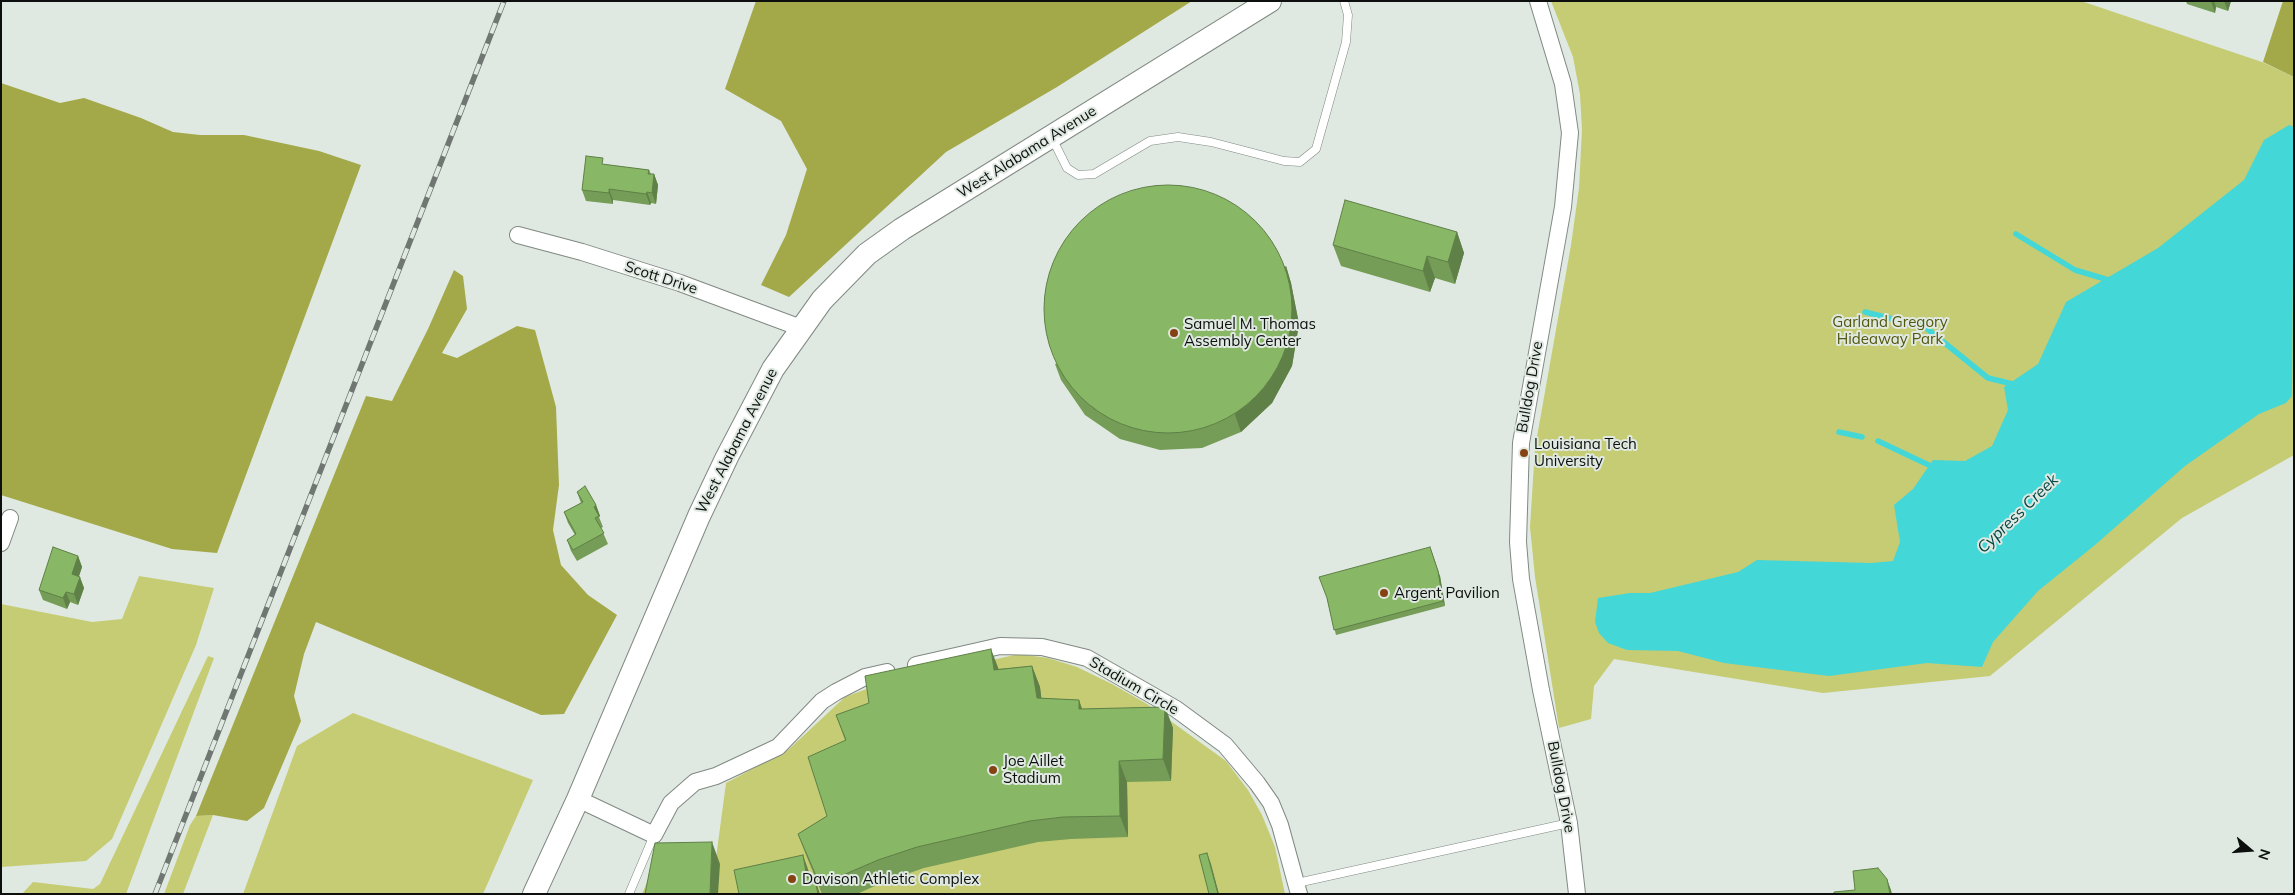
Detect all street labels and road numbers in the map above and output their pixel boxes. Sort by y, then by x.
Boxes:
street label: West Alabama Avenue [954,102,1100,202]
street label: Scott Drive [622,258,700,298]
street label: Bulldog Drive [1513,340,1547,434]
street label: West Alabama Avenue [693,365,781,517]
street label: Stadium Circle [1086,653,1182,719]
street label: Bulldog Drive [1543,740,1579,834]

